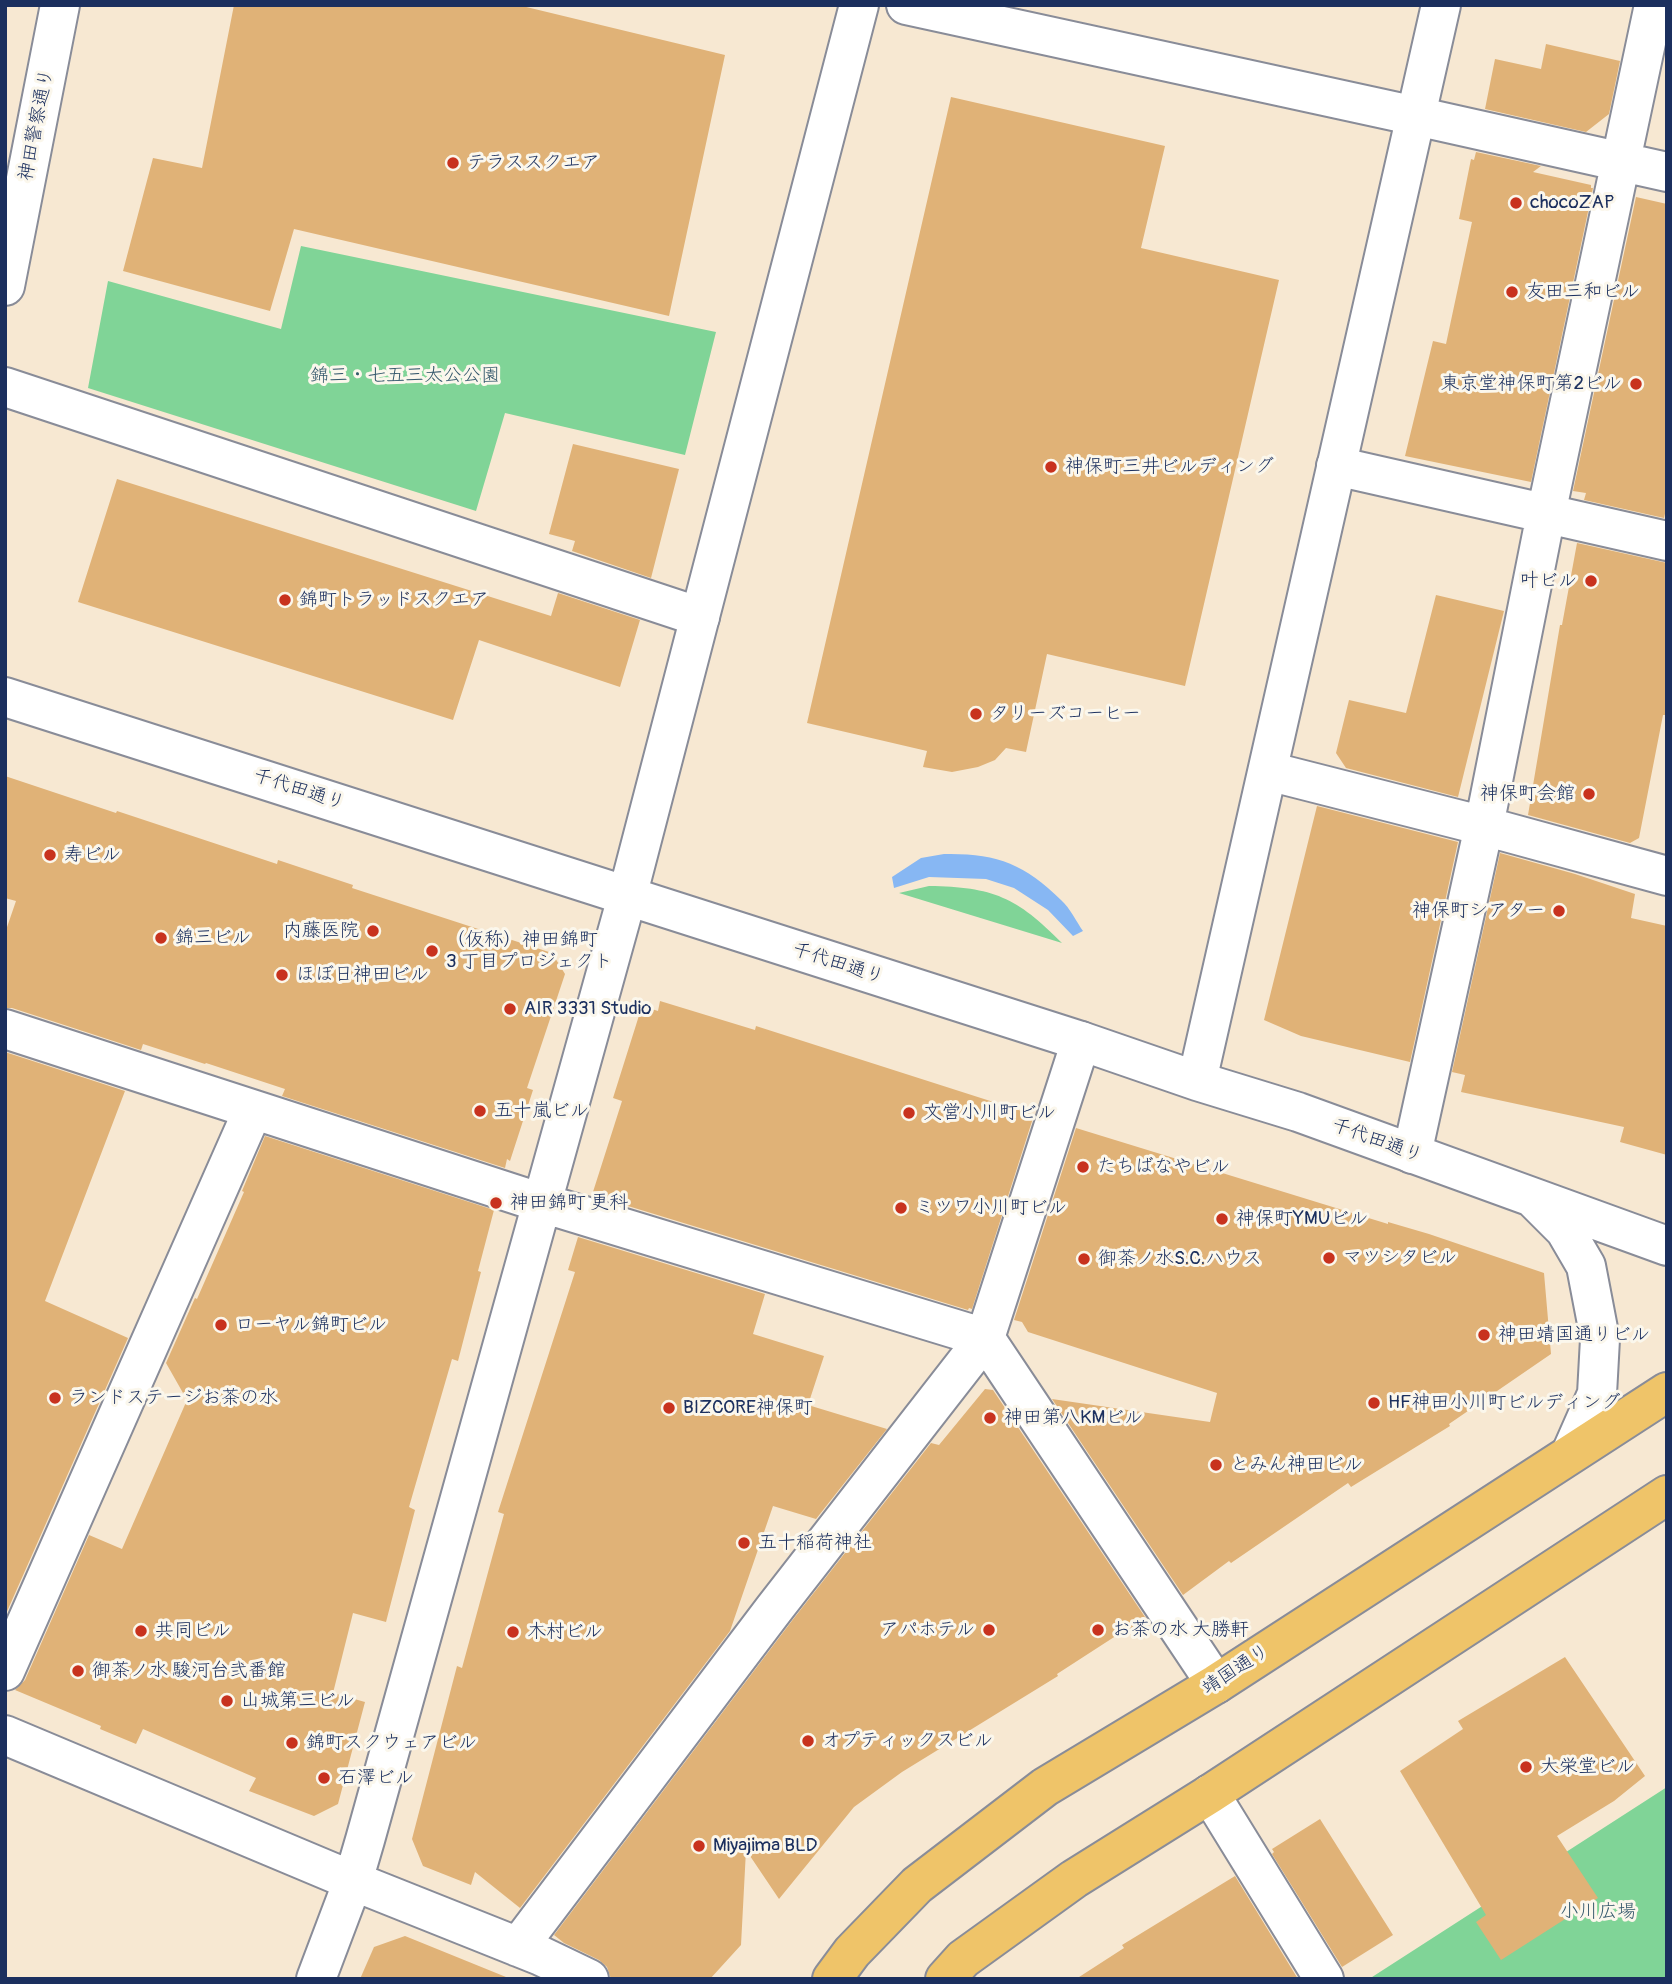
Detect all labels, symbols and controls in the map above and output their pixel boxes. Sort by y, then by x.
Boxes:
street label: 神田警察通り [15,67,59,183]
place label: テラススクエア [467,152,600,174]
marker: テラススクエア [445,155,461,171]
place label: chocoZAP [1530,192,1614,214]
marker: chocoZAP [1508,195,1524,211]
place label: 友田三和ビル [1526,281,1640,303]
marker: 友田三和ビル [1504,284,1520,300]
park label: 錦三・七五三太公公園 [310,365,500,387]
place label: 東京堂神保町第2ビル [1440,373,1622,395]
marker: 東京堂神保町第2ビル [1628,376,1644,392]
place label: 神保町三井ビルディング [1065,456,1274,478]
marker: 神保町三井ビルディング [1043,459,1059,475]
place label: 叶ビル [1520,570,1577,592]
marker: 叶ビル [1583,573,1599,589]
place label: 錦町トラッドスクエア [299,589,489,611]
marker: 錦町トラッドスクエア [277,592,293,608]
place label: タリーズコーヒー [990,703,1141,725]
marker: タリーズコーヒー [968,706,984,722]
street label: 千代田通り [250,764,348,816]
place label: 神保町会館 [1480,783,1575,805]
marker: 神保町会館 [1581,786,1597,802]
place label: 寿ビル [64,844,121,866]
marker: 寿ビル [42,847,58,863]
place label: 神保町シアター [1412,900,1545,922]
marker: 神保町シアター [1551,903,1567,919]
place label: 内藤医院 [283,920,359,942]
marker: 内藤医院 [365,923,381,939]
place label: 錦三ビル [175,927,251,949]
place label: （仮称）神田錦町 3 丁目プロジェクト [446,929,613,973]
marker: 錦三ビル [153,930,169,946]
street label: 千代田通り [789,938,887,990]
marker: （仮称）神田錦町 3 丁目プロジェクト [424,943,440,959]
place label: ほぼ日神田ビル [296,964,429,986]
marker: ほぼ日神田ビル [274,967,290,983]
place label: AIR 3331 Studio [524,998,651,1020]
marker: AIR 3331 Studio [502,1001,518,1017]
place label: 五十嵐ビル [494,1100,589,1122]
place label: 文営小川町ビル [923,1102,1056,1124]
marker: 五十嵐ビル [472,1103,488,1119]
marker: 文営小川町ビル [901,1105,917,1121]
street label: 千代田通り [1328,1114,1426,1168]
place label: たちばなやビル [1097,1156,1230,1178]
marker: たちばなやビル [1075,1159,1091,1175]
place label: 神田錦町 更科 [510,1192,628,1214]
marker: 神田錦町 更科 [488,1195,504,1211]
place label: ミツワ小川町ビル [915,1197,1067,1219]
marker: ミツワ小川町ビル [893,1200,909,1216]
place label: 神保町YMUビル [1236,1208,1368,1230]
marker: 神保町YMUビル [1214,1211,1230,1227]
place label: マツシタビル [1343,1247,1457,1269]
place label: 御茶ノ水S.C.ハウス [1098,1248,1262,1270]
marker: マツシタビル [1321,1250,1337,1266]
marker: 御茶ノ水S.C.ハウス [1076,1251,1092,1267]
place label: ローヤル錦町ビル [235,1314,387,1336]
marker: ローヤル錦町ビル [213,1317,229,1333]
place label: 神田靖国通りビル [1498,1324,1650,1346]
marker: 神田靖国通りビル [1476,1327,1492,1343]
place label: ランドステージお茶の水 [69,1387,278,1409]
marker: ランドステージお茶の水 [47,1390,63,1406]
place label: HF神田小川町ビルディング [1388,1392,1620,1414]
marker: HF神田小川町ビルディング [1366,1395,1382,1411]
place label: BIZCORE神保町 [683,1397,813,1419]
marker: BIZCORE神保町 [661,1400,677,1416]
place label: 神田第八KMビル [1004,1407,1143,1429]
marker: 神田第八KMビル [982,1410,998,1426]
place label: とみん神田ビル [1230,1454,1363,1476]
marker: とみん神田ビル [1208,1457,1224,1473]
place label: 五十稲荷神社 [758,1532,872,1554]
marker: 五十稲荷神社 [736,1535,752,1551]
place label: アパホテル [880,1619,975,1641]
place label: お茶の水 大勝軒 [1112,1619,1249,1641]
place label: 共同ビル [155,1620,231,1642]
place label: 木村ビル [527,1621,603,1643]
marker: アパホテル [981,1622,997,1638]
marker: お茶の水 大勝軒 [1090,1622,1106,1638]
marker: 共同ビル [133,1623,149,1639]
marker: 木村ビル [505,1624,521,1640]
street label: 靖国通り [1198,1640,1274,1700]
place label: 御茶ノ水 駿河台弐番館 [92,1660,286,1682]
marker: 御茶ノ水 駿河台弐番館 [70,1663,86,1679]
place label: 山城第三ビル [241,1690,355,1712]
marker: 山城第三ビル [219,1693,235,1709]
place label: オプティックスビル [822,1730,993,1752]
place label: 錦町スクウェアビル [306,1732,477,1754]
marker: オプティックスビル [800,1733,816,1749]
marker: 錦町スクウェアビル [284,1735,300,1751]
place label: 大栄堂ビル [1540,1756,1635,1778]
marker: 大栄堂ビル [1518,1759,1534,1775]
place label: 石澤ビル [338,1767,414,1789]
marker: 石澤ビル [316,1770,332,1786]
place label: Miyajima BLD [713,1835,818,1857]
marker: Miyajima BLD [691,1838,707,1854]
park label: 小川広場 [1560,1901,1636,1923]

